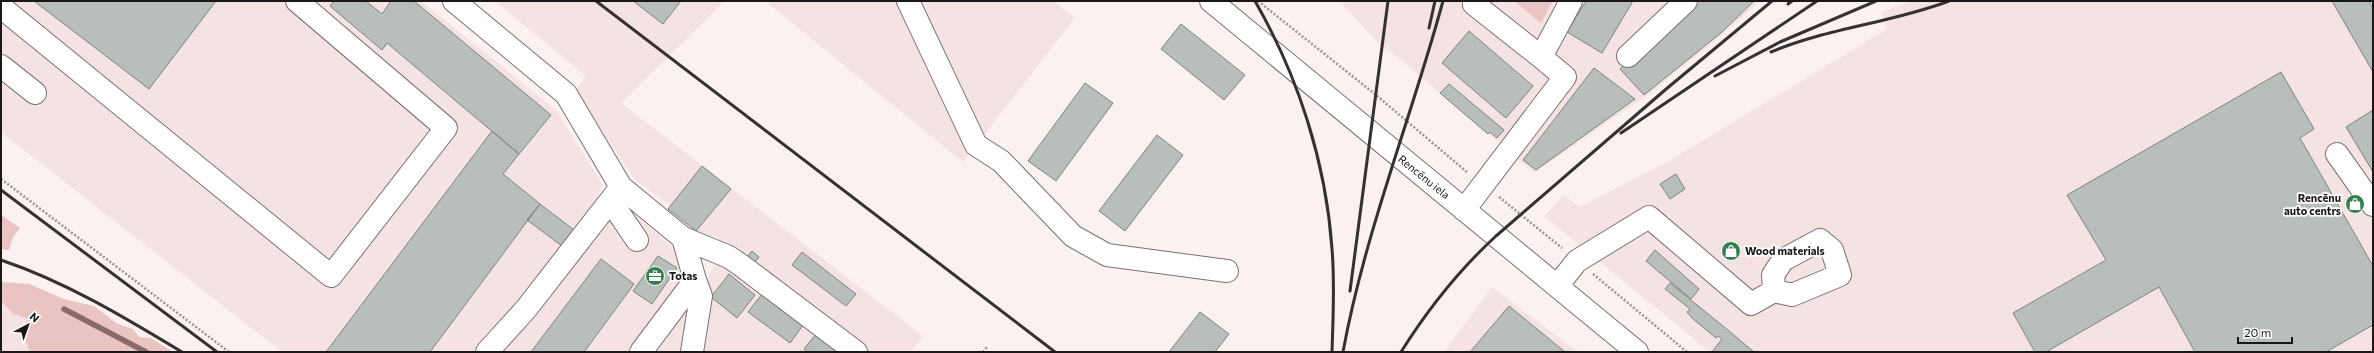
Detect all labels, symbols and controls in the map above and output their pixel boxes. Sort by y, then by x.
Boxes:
street label: Rencēnu iela [1396,152,1453,201]
place label: Rencēnu auto centrs [2284,191,2341,217]
shop icon: Rencēnu auto centrs [2344,193,2366,215]
shop icon: Wood materials [1720,240,1742,262]
place label: Wood materials [1745,244,1825,257]
office icon: Totas [644,265,666,287]
place label: Totas [669,269,697,282]
north arrow [8,305,48,345]
text: N [28,309,42,325]
scale bar [2238,319,2292,345]
text: 20 m [2244,325,2271,339]

